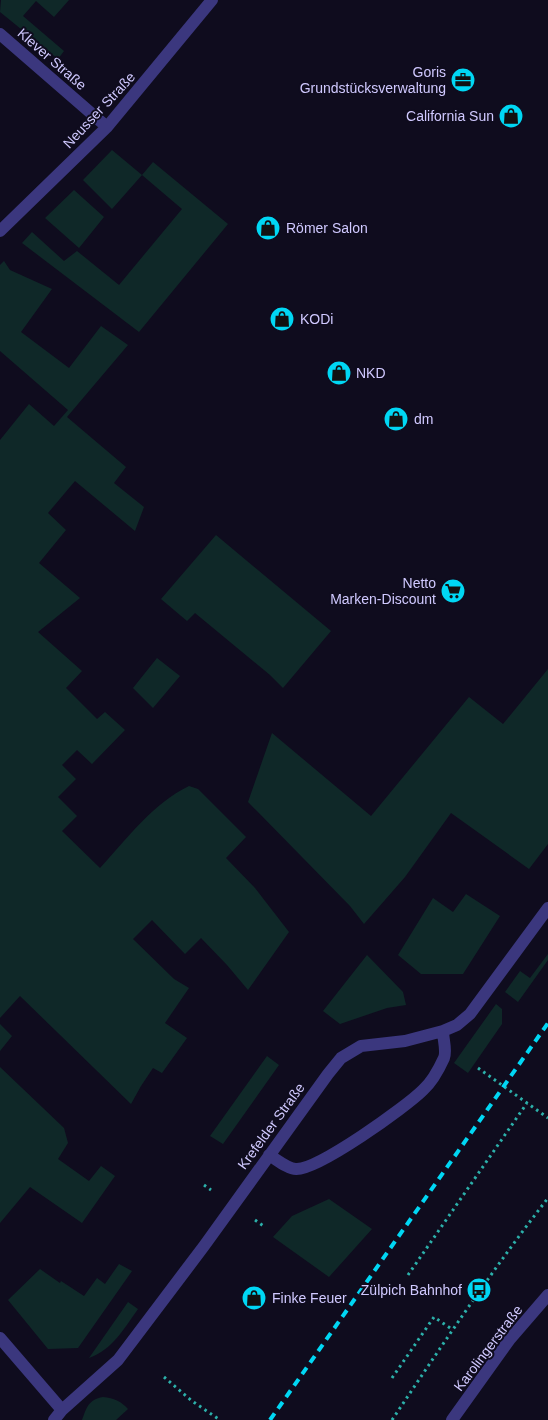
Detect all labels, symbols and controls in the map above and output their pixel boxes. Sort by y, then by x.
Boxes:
street label: Klever Straße [14,25,90,93]
place label: Goris Grundstücksverwaltung [300,64,446,96]
office icon: Goris Grundstücksverwaltung [450,67,476,93]
street label: Neusser Straße [60,69,138,151]
shop icon: California Sun [498,103,524,129]
place label: California Sun [406,108,494,124]
shop icon: Römer Salon [255,215,281,241]
place label: Römer Salon [286,220,368,236]
shop icon: KODi [269,306,295,332]
place label: KODi [300,311,333,327]
shop icon: NKD [326,360,352,386]
place label: NKD [356,365,386,381]
shop icon: dm [383,406,409,432]
place label: dm [414,411,433,427]
place label: Netto Marken-Discount [330,575,436,607]
supermarket icon: Netto Marken-Discount [440,578,466,604]
street label: Krefelder Straße [234,1080,308,1172]
bus stop icon: Zülpich Bahnhof [466,1277,492,1303]
place label: Zülpich Bahnhof [361,1282,462,1298]
shop icon: Finke Feuer [241,1285,267,1311]
place label: Finke Feuer [272,1290,347,1306]
street label: Karolingerstraße [450,1302,526,1394]

